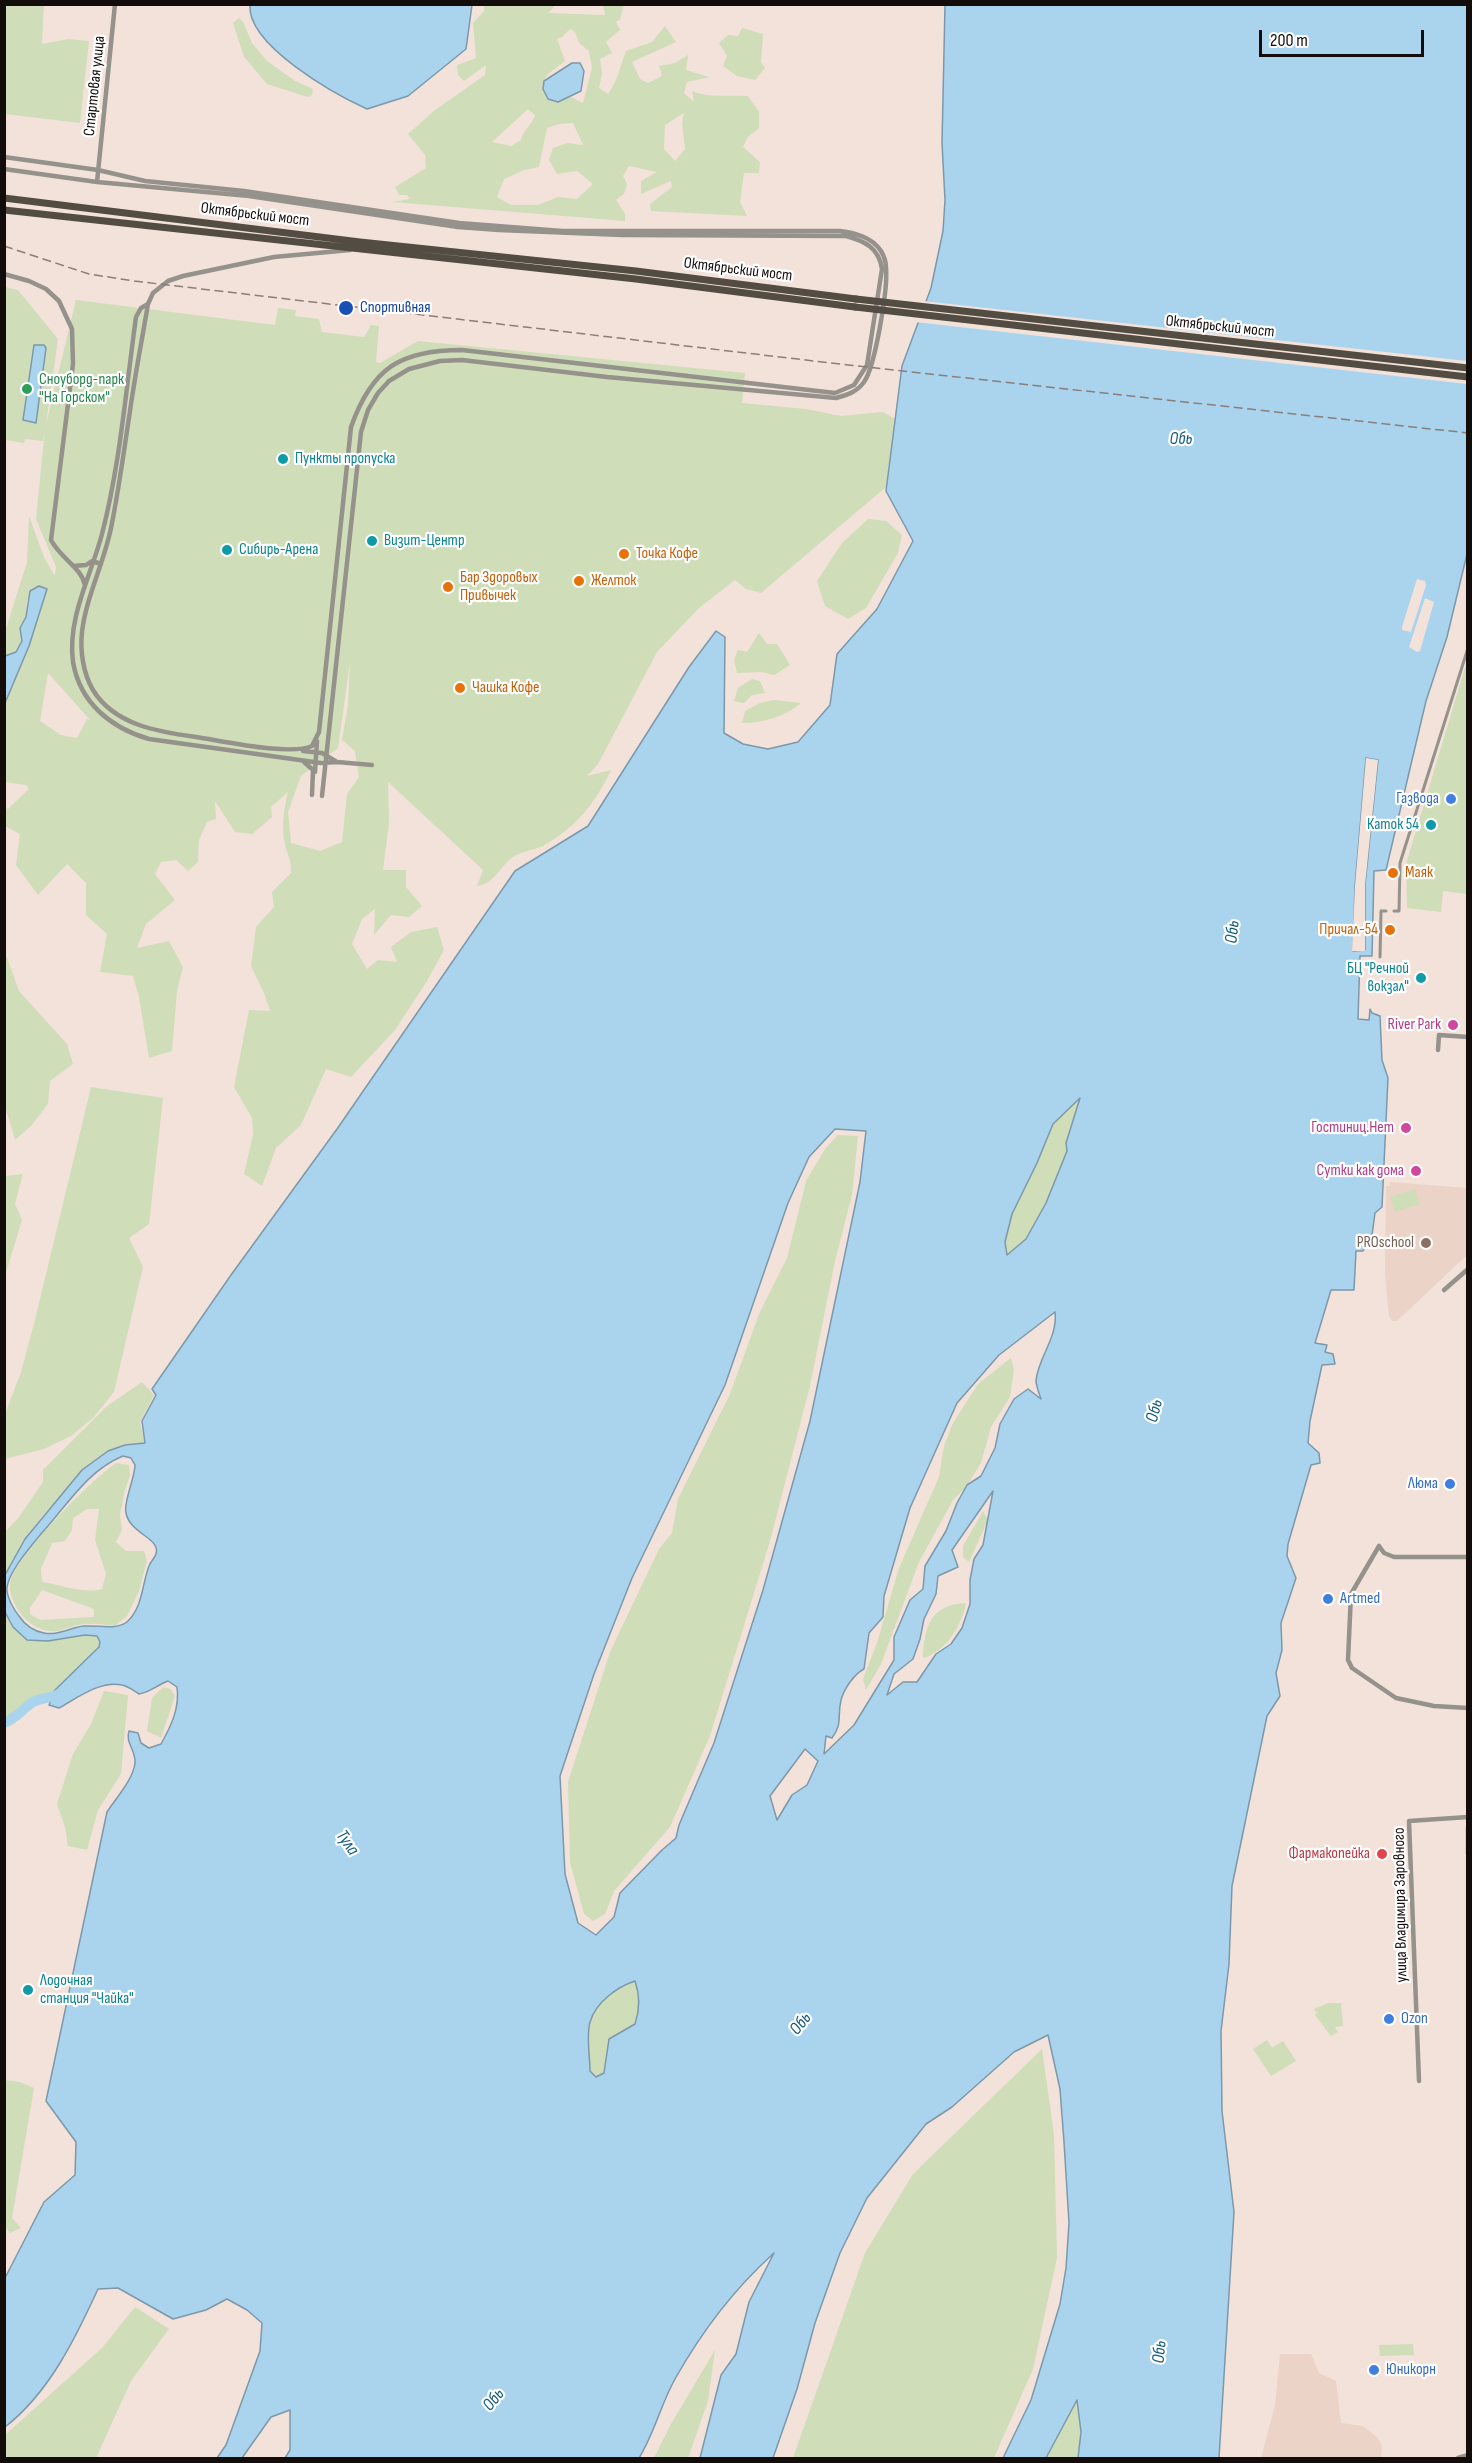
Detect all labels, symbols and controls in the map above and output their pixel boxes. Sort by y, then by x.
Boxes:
scale bar [1262,18,1427,56]
text: 200 m [1270,30,1308,51]
street label: Стартовая улица [80,35,110,137]
street label: Октябрьский мост [200,199,310,231]
street label: Октябрьский мост [683,254,793,286]
place label: Спортивная [360,298,431,318]
marker: Спортивная [337,299,355,317]
street label: Октябрьский мост [1165,312,1275,342]
place label: Сноуборд-парк "На Горском" [39,370,124,408]
marker: Сноуборд-парк "На Горском" [20,382,34,396]
water label: Обь [1169,428,1193,450]
place label: Пункты пропуска [295,449,396,469]
marker: Пункты пропуска [276,452,290,466]
place label: Визит-Центр [384,531,465,551]
marker: Визит-Центр [365,534,379,548]
place label: Сибирь-Арена [239,540,318,560]
marker: Сибирь-Арена [220,543,234,557]
place label: Точка Кофе [636,544,698,564]
marker: Точка Кофе [617,547,631,561]
place label: Бар Здоровых Привычек [460,568,538,606]
place label: Желток [591,571,636,591]
marker: Желток [572,574,586,588]
marker: Бар Здоровых Привычек [441,580,455,594]
place label: Чашка Кофе [472,678,540,698]
marker: Чашка Кофе [453,681,467,695]
place label: Газвода [1396,789,1439,809]
marker: Газвода [1444,792,1458,806]
place label: Каток 54 [1367,815,1419,835]
marker: Каток 54 [1424,818,1438,832]
place label: Маяк [1405,863,1433,883]
marker: Маяк [1386,866,1400,880]
water label: Обь [1221,919,1245,945]
place label: Причал-54 [1319,920,1378,940]
marker: Причал-54 [1383,923,1397,937]
place label: БЦ "Речной вокзал" [1347,959,1409,997]
marker: БЦ "Речной вокзал" [1414,971,1428,985]
place label: River Park [1388,1015,1441,1035]
marker: River Park [1446,1018,1460,1032]
place label: Гостиниц.Нет [1311,1118,1394,1138]
marker: Гостиниц.Нет [1399,1121,1413,1135]
place label: Сутки как дома [1317,1161,1404,1181]
marker: Сутки как дома [1409,1164,1423,1178]
place label: PROschool [1357,1233,1414,1253]
marker: PROschool [1419,1236,1433,1250]
water label: Обь [1142,1397,1168,1425]
place label: Люма [1408,1474,1438,1494]
marker: Люма [1443,1477,1457,1491]
place label: Artmed [1340,1589,1380,1609]
marker: Artmed [1321,1592,1335,1606]
water label: Тула [331,1826,363,1860]
street label: улица Владимира Заровного [1390,1827,1412,1983]
place label: Фармакопейка [1289,1844,1370,1864]
marker: Фармакопейка [1375,1847,1389,1861]
place label: Лодочная станция "Чайка" [40,1971,134,2009]
marker: Лодочная станция "Чайка" [21,1983,35,1997]
water label: Обь [785,2008,817,2040]
place label: Ozon [1401,2009,1428,2029]
marker: Ozon [1382,2012,1396,2026]
water label: Обь [1148,2340,1172,2364]
place label: Юникорн [1386,2360,1436,2380]
marker: Юникорн [1367,2363,1381,2377]
water label: Обь [478,2384,510,2416]

